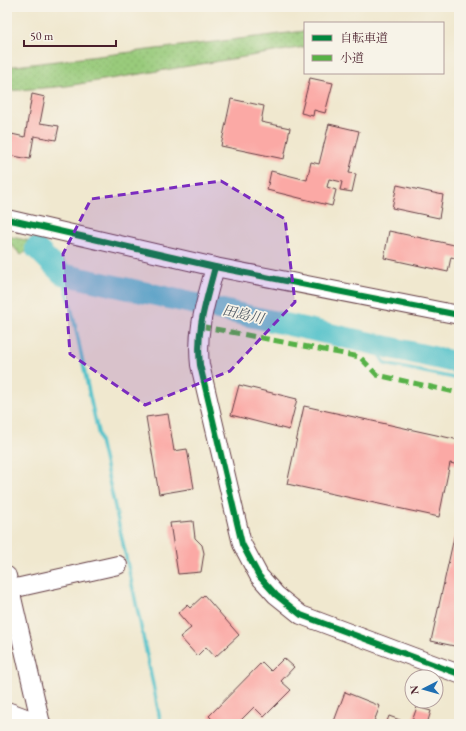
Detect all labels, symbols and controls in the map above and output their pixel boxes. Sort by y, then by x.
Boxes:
scale bar [24,22,116,48]
legend [304,22,444,74]
text: 50 m [30,28,54,44]
text: 自転車道 [340,30,388,46]
text: 小道 [340,50,364,66]
water label: 田島川 [221,301,267,328]
north arrow [404,669,444,709]
text: N [407,685,421,695]

